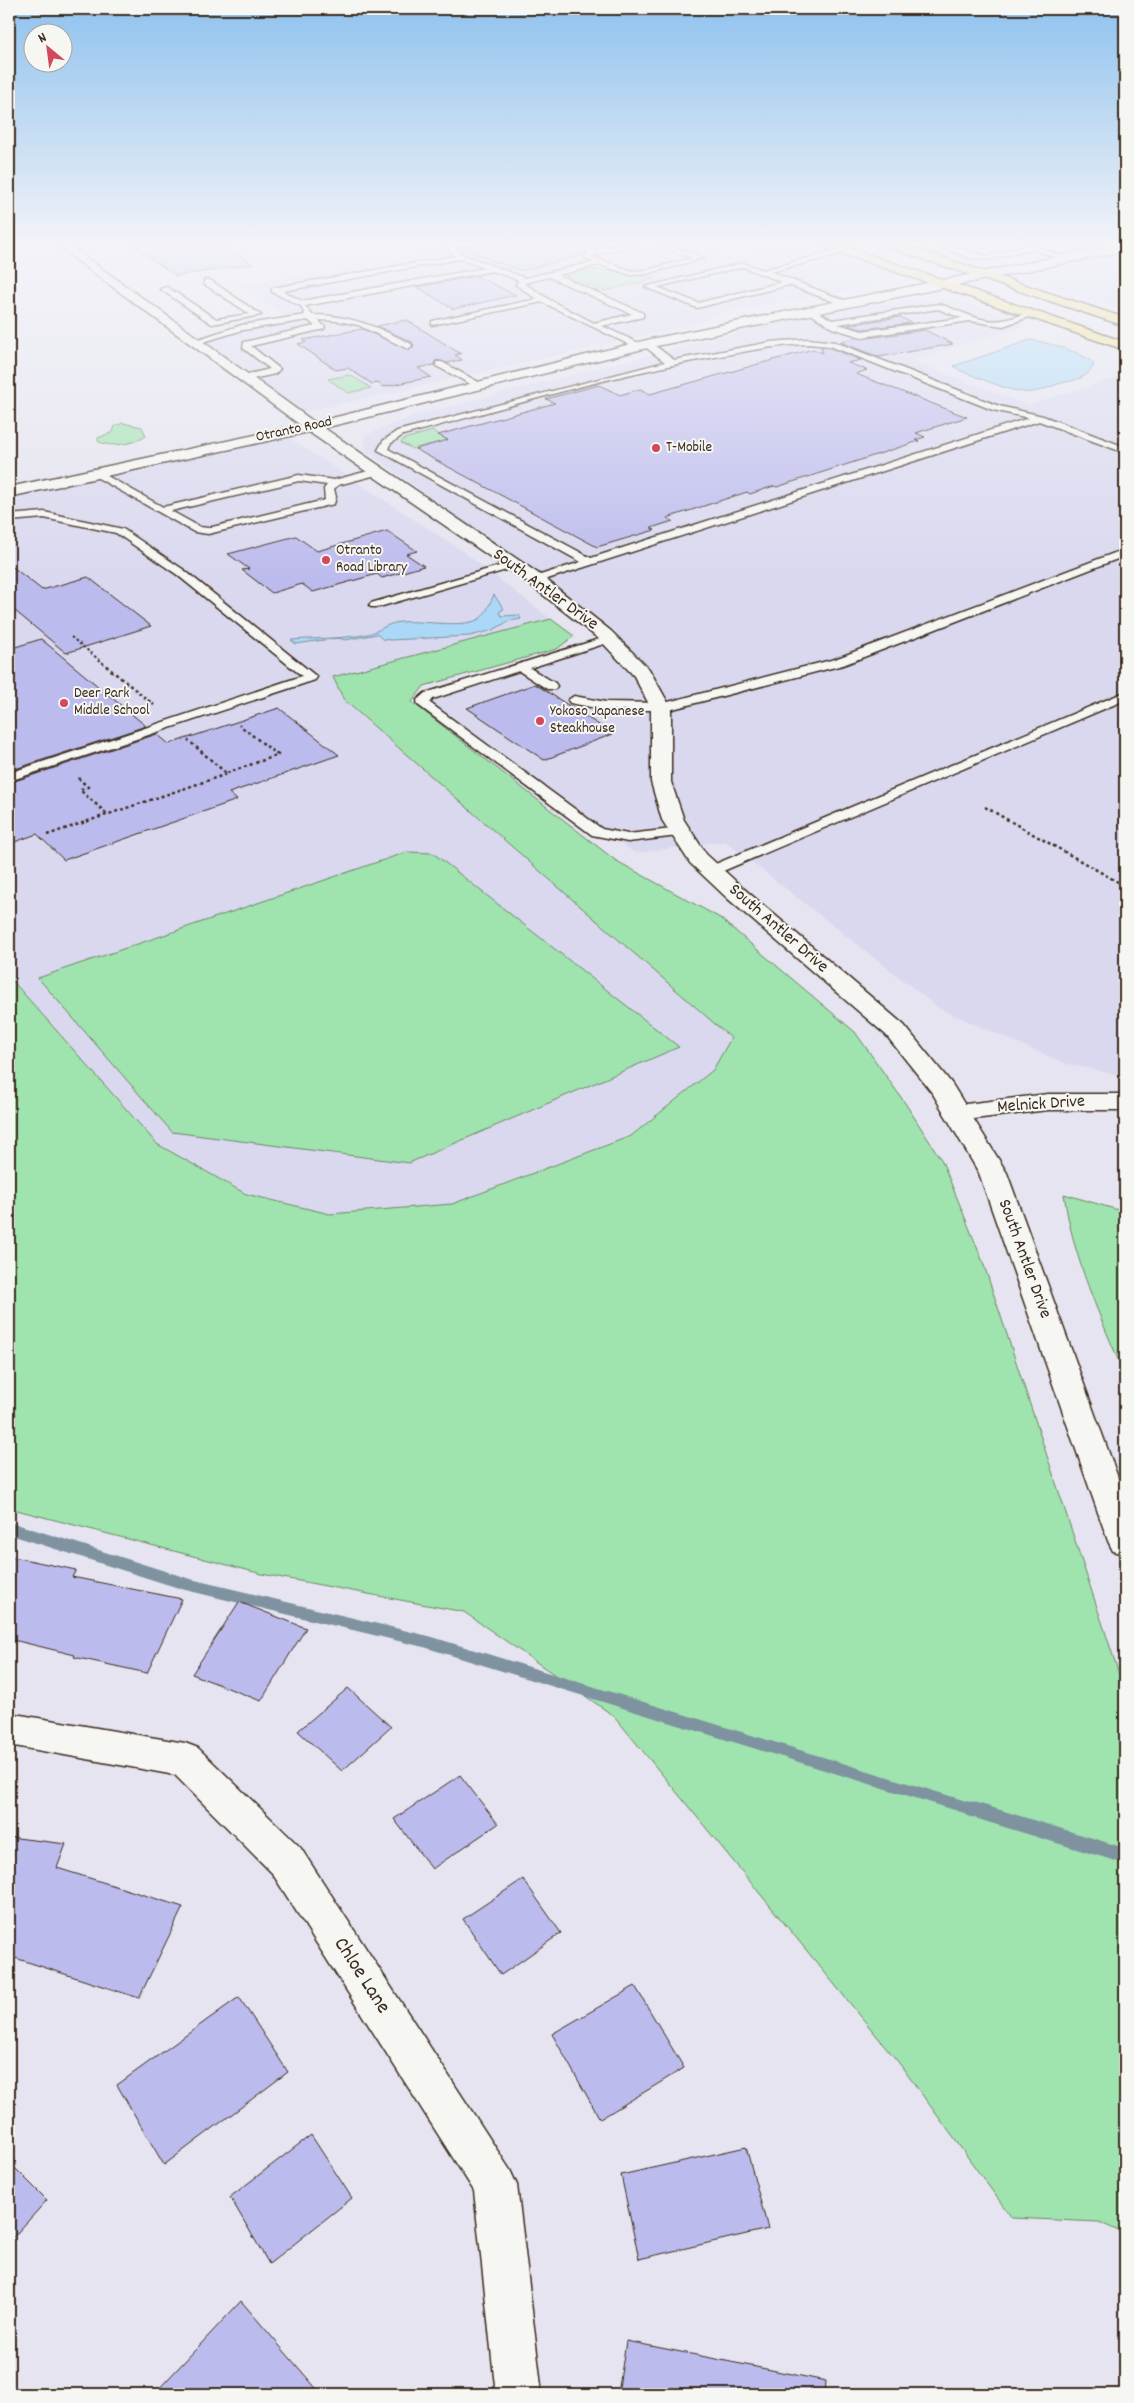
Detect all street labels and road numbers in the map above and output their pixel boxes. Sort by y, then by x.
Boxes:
street label: Otranto Road [254,411,334,449]
street label: South Antler Drive [487,543,603,637]
street label: South Antler Drive [723,878,833,980]
street label: Melnick Drive [996,1089,1086,1121]
street label: South Antler Drive [991,1196,1057,1322]
street label: Chloe Lane [325,1932,397,2020]

